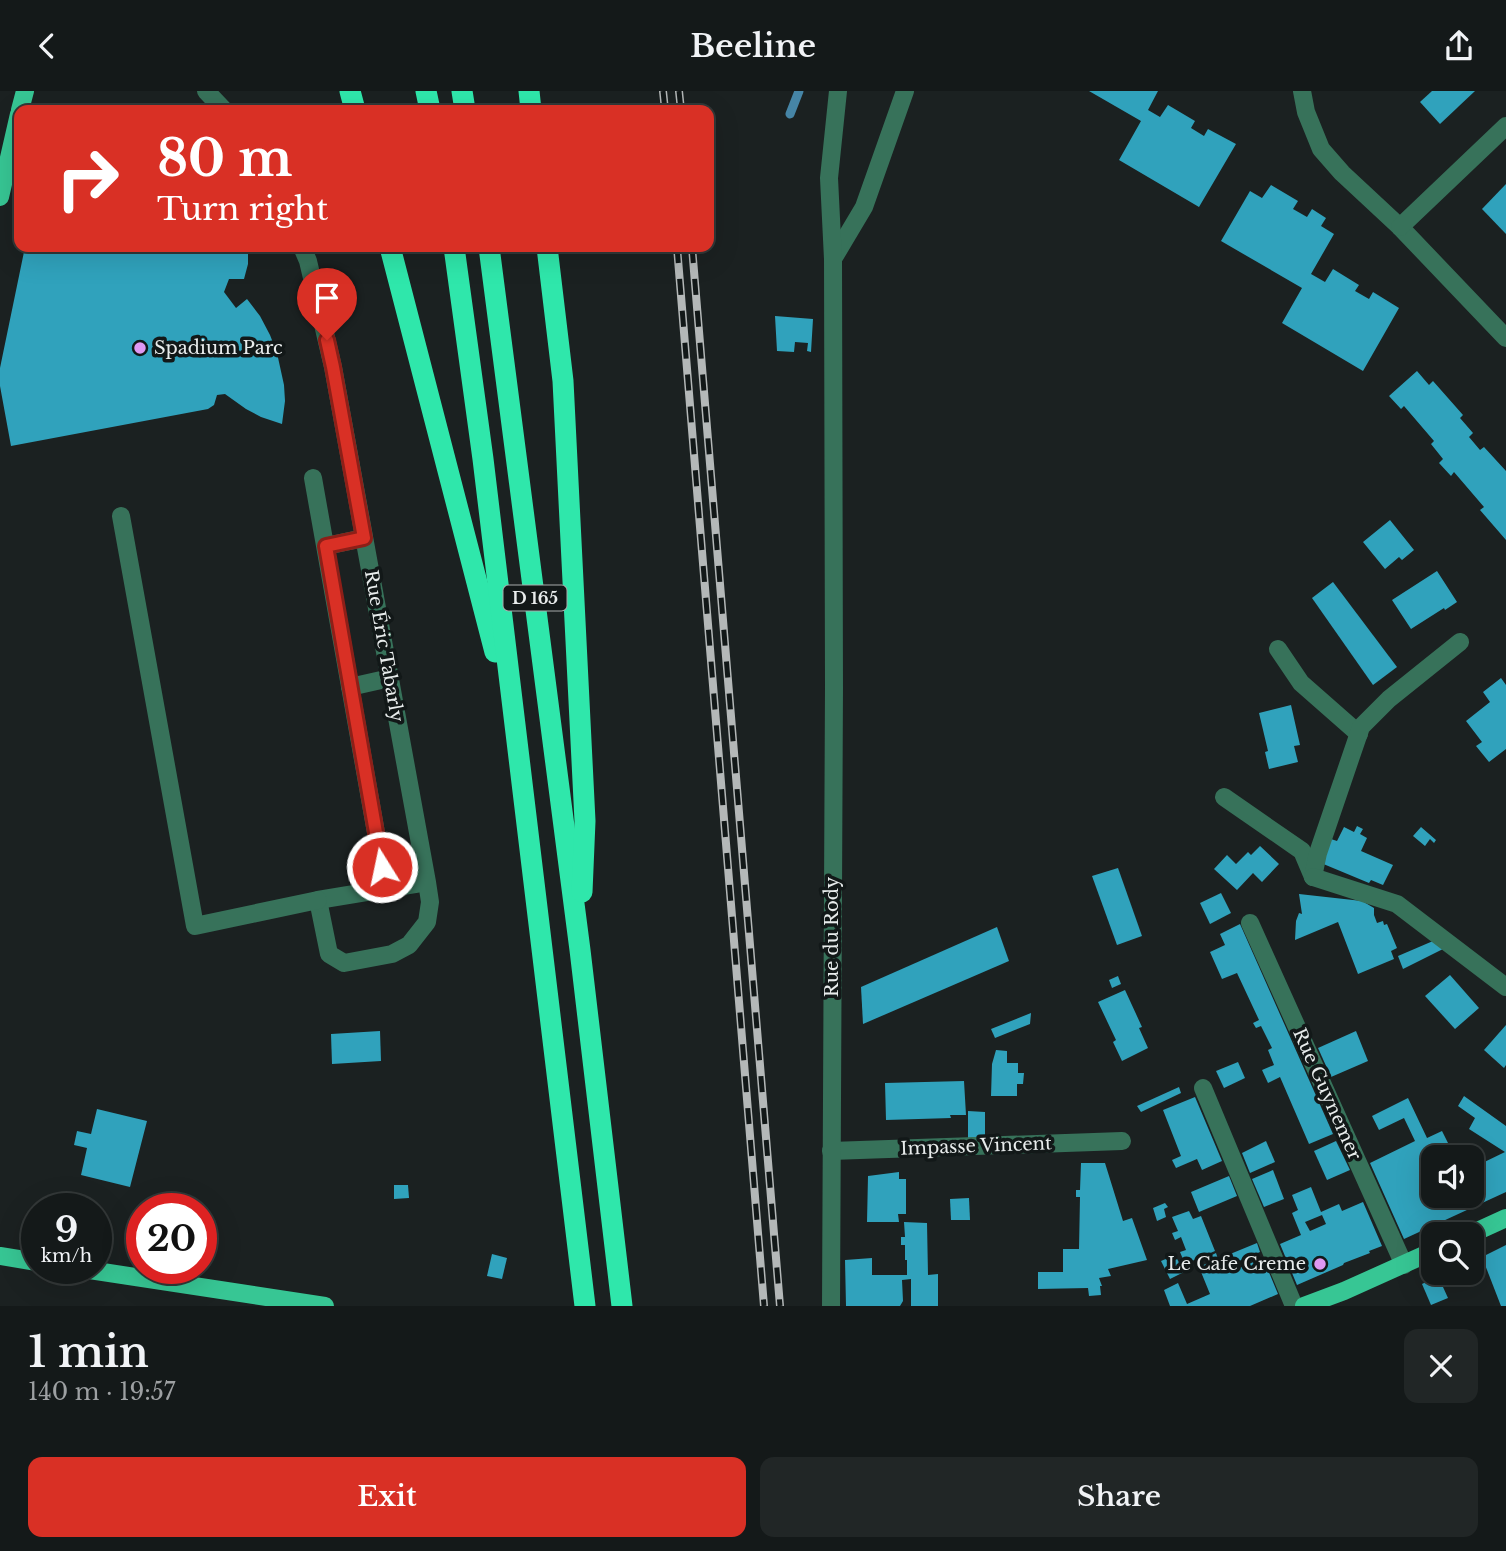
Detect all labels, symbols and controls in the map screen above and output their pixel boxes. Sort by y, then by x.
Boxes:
text: Beeline [690,26,816,66]
icon: back [28,27,66,65]
icon: share [1440,27,1478,65]
text: 80 m [157,128,292,189]
icon: right [42,133,133,224]
text: Turn right [157,189,328,229]
pin [297,268,357,340]
icon: arrive [308,279,346,317]
place label: Spadium Parc [154,337,283,359]
marker: Spadium Parc [132,340,148,356]
street label: Rue Éric Tabarly [360,568,409,724]
road number: D 165 [504,585,566,611]
position arrow [345,830,419,904]
street label: Rue du Rody [821,876,843,997]
street label: Rue Guynemer [1288,1025,1366,1164]
street label: Impasse Vincent [900,1132,1052,1160]
map controls [1421,1145,1484,1285]
button: sound [1421,1145,1484,1208]
speed limit sign: 20 [126,1193,217,1284]
text: 9 [55,1208,78,1251]
button: search [1421,1222,1484,1285]
text: km/h [41,1245,92,1267]
place label: Le Cafe Creme [1168,1253,1306,1275]
marker: Le Cafe Creme [1312,1256,1328,1272]
text: 1 min [28,1326,149,1378]
button: close [1404,1329,1478,1403]
text: 140 m · 19:57 [28,1378,175,1406]
button: Exit [28,1457,746,1537]
button: Share [760,1457,1478,1537]

